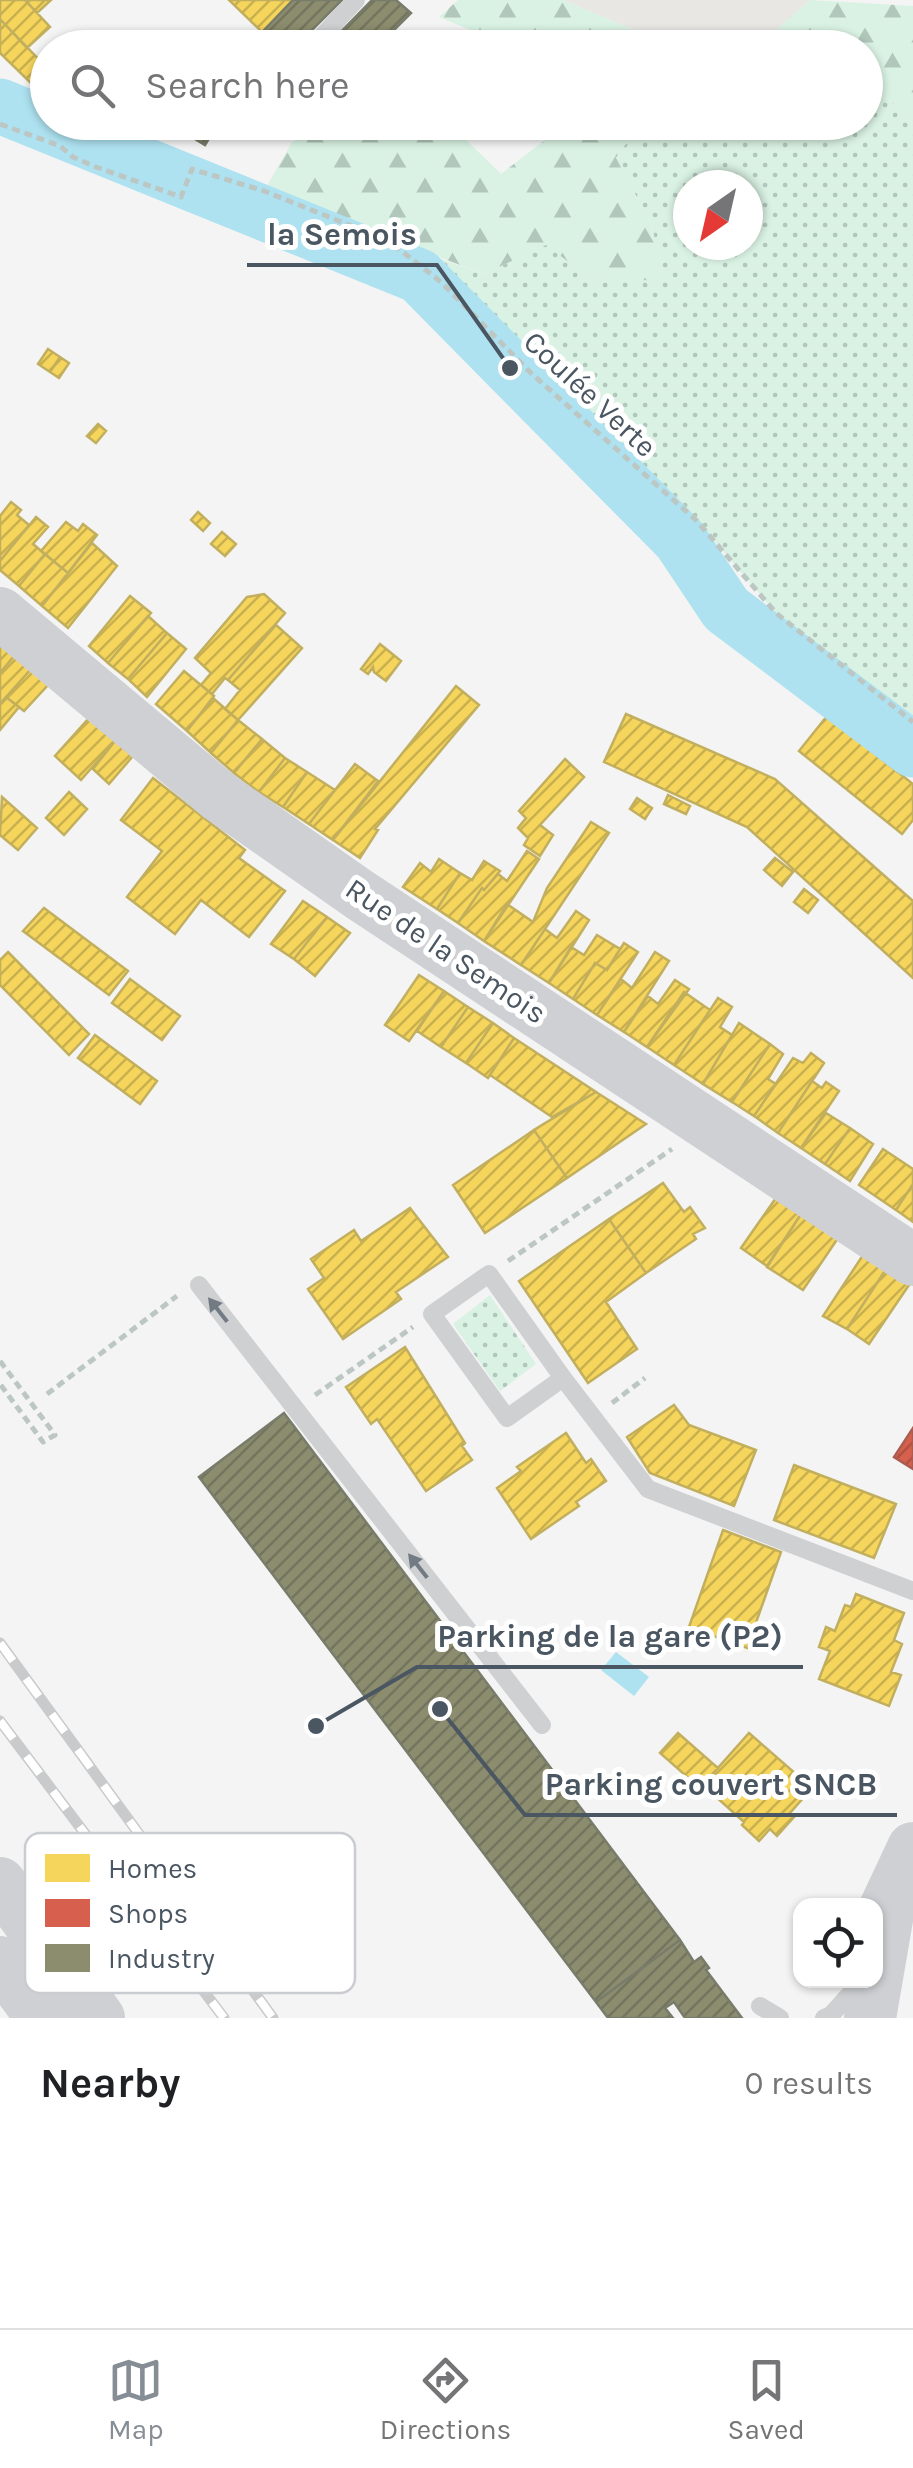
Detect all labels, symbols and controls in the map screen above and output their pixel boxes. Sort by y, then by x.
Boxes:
search box [30,30,883,140]
icon: search [65,58,120,113]
text: Search here [145,63,349,108]
north arrow [673,170,763,260]
callout: la Semois [247,203,437,265]
text: la Semois [267,216,417,253]
street label: Coulée Verte [516,323,664,465]
street label: Rue de la Semois [339,871,553,1031]
one-way arrow [207,1297,228,1323]
one-way arrow [408,1553,428,1579]
callout: Parking de la gare (P2) [417,1605,803,1667]
text: Parking de la gare (P2) [437,1618,783,1655]
callout: Parking couvert SNCB [525,1753,897,1815]
text: Parking couvert SNCB [545,1766,877,1803]
legend [25,1833,355,1993]
text: Homes [108,1852,197,1885]
text: Shops [108,1897,188,1930]
map controls [793,1898,883,1988]
button: locate [793,1898,883,1988]
text: Industry [108,1942,215,1975]
text: Nearby [40,2058,180,2108]
text: 0 results [744,2065,873,2102]
tab: Map [108,2353,164,2446]
tab: Directions [380,2353,511,2446]
tab: Saved [727,2353,805,2446]

